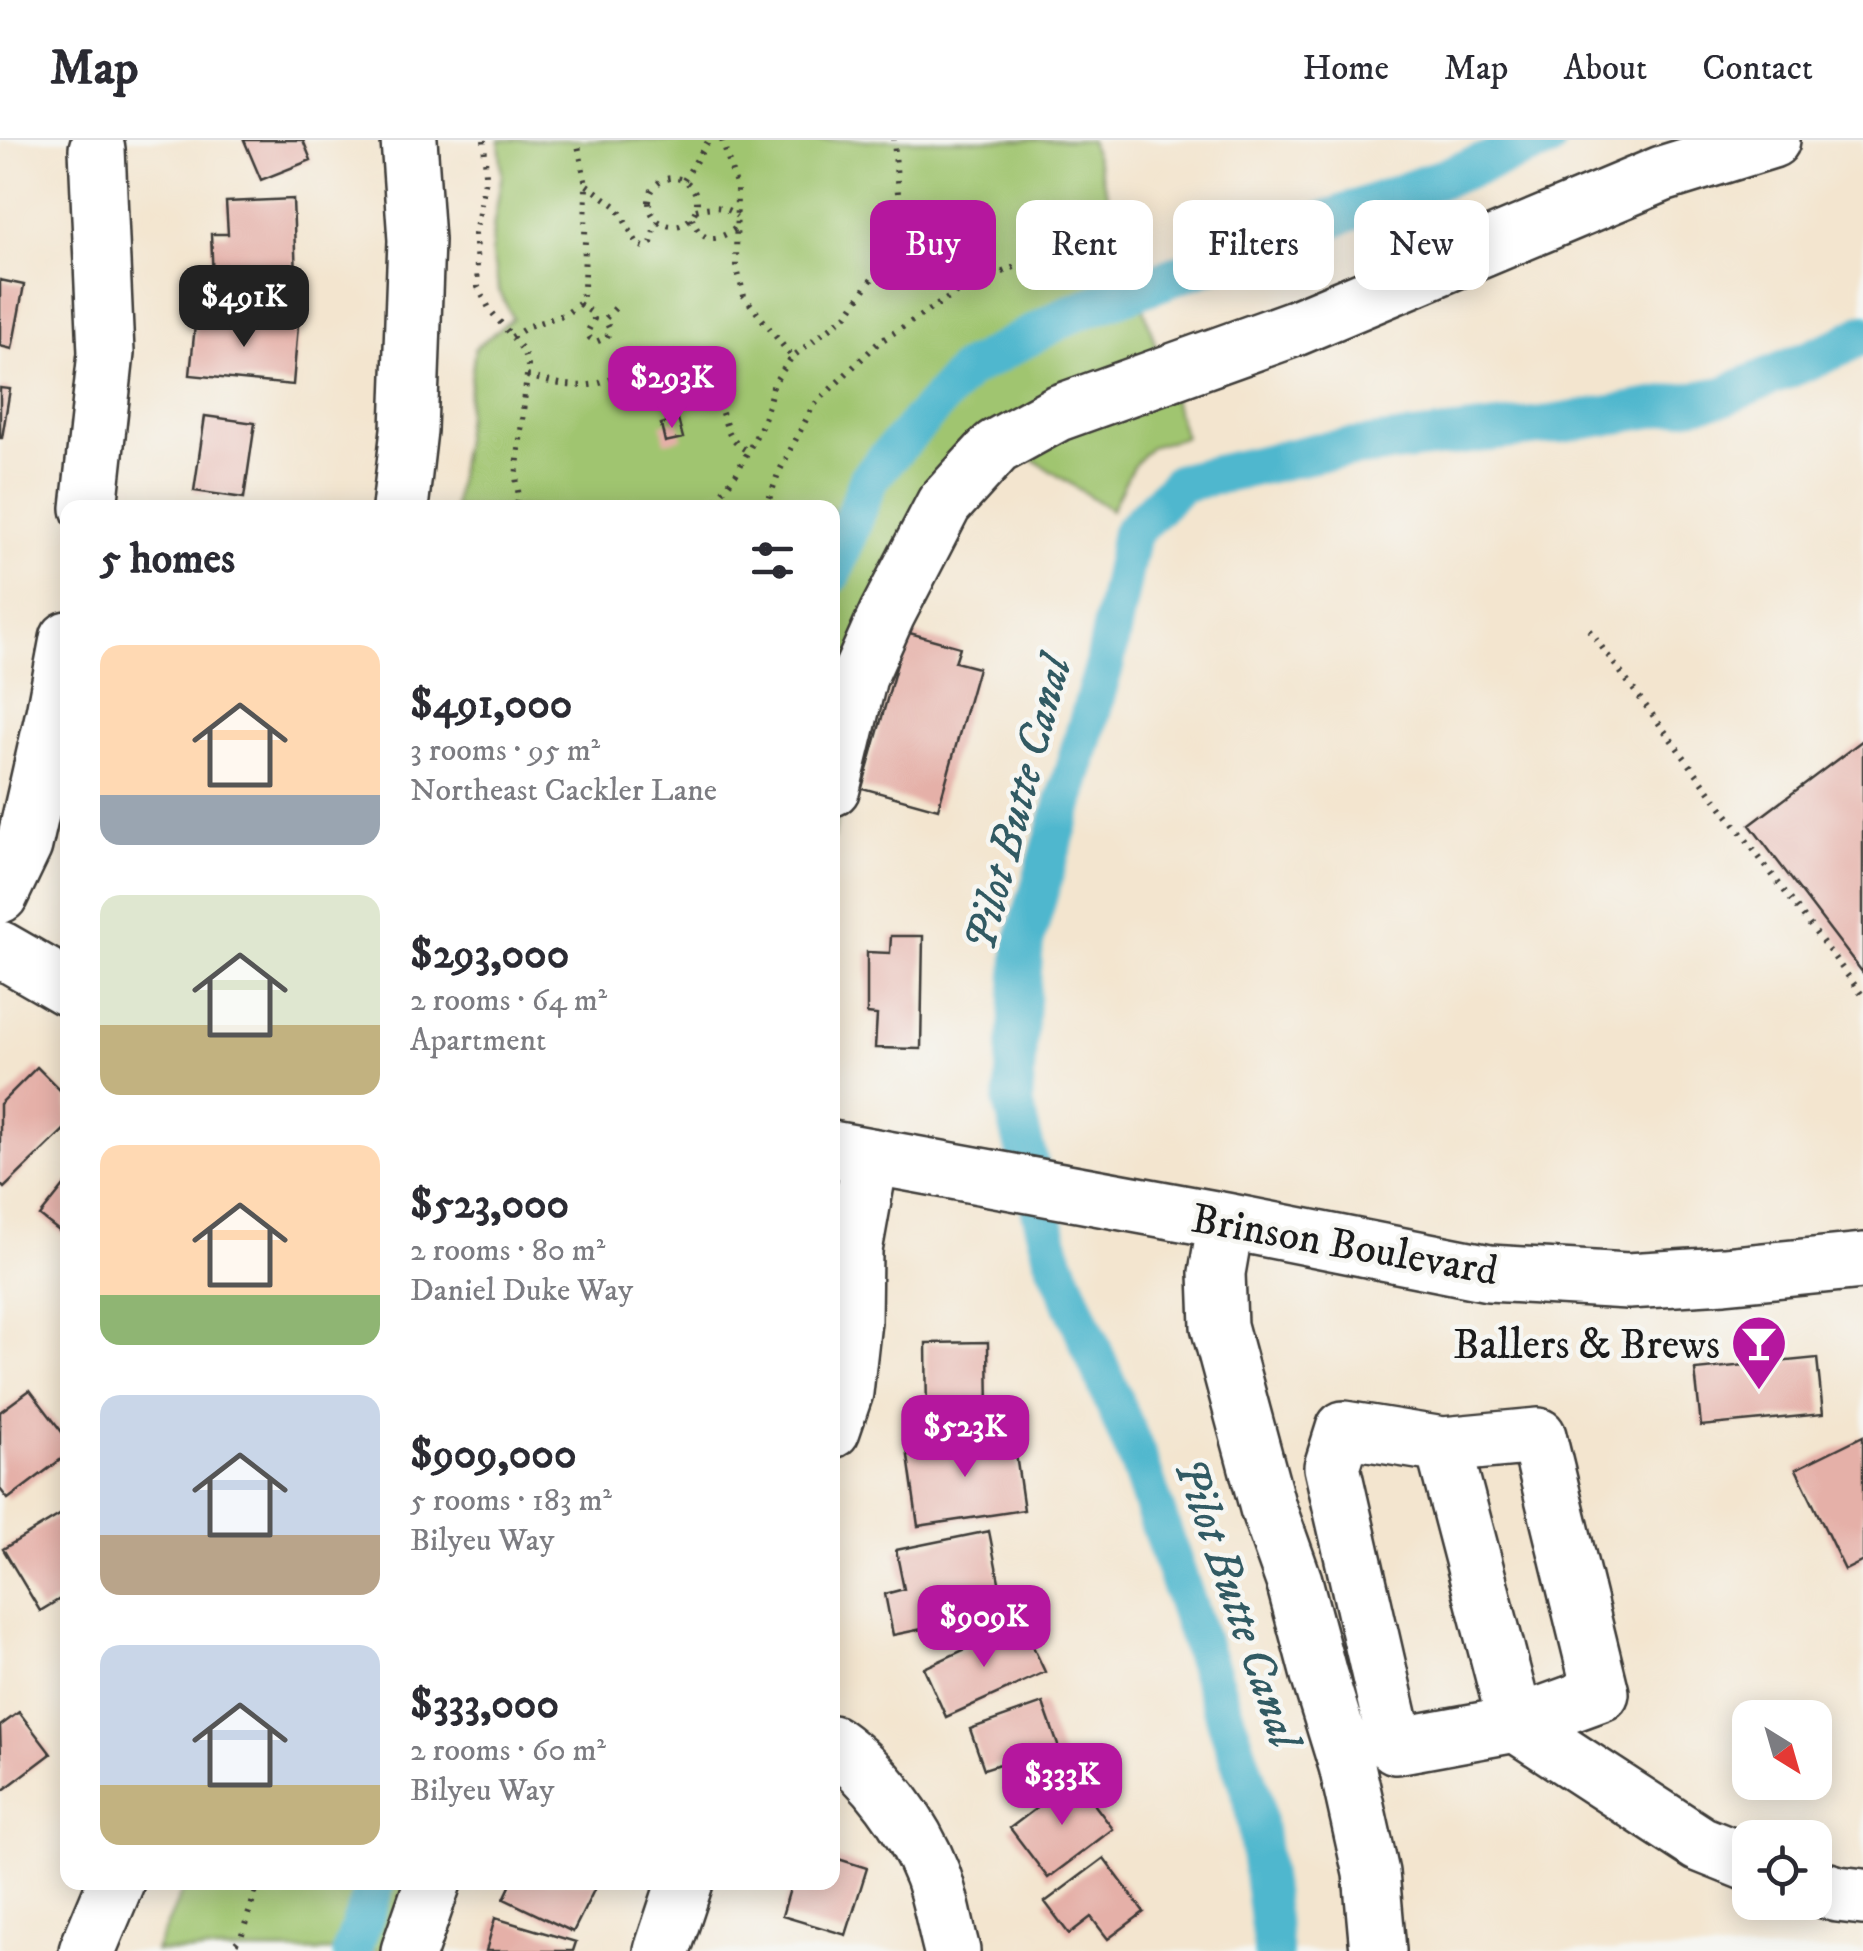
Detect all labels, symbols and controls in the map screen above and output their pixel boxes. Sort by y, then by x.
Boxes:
text: Map [50,39,138,99]
text: Home [1302,47,1389,91]
text: Map [1444,47,1508,91]
text: About [1563,47,1647,91]
text: Contact [1702,47,1813,91]
chip: Buy [870,200,996,290]
chip: Rent [1016,200,1153,290]
chip: Filters [1173,200,1334,290]
chip: New [1354,200,1489,290]
pin: $491K [174,265,314,350]
text: $491K [201,277,287,317]
pin: $293K [602,346,742,431]
text: $293K [630,358,714,398]
icon: filters [745,533,800,588]
text: 5 homes [100,534,235,586]
water label: Pilot Butte Canal [953,646,1086,957]
text: $491,000 [410,679,572,731]
icon: home [180,685,300,805]
text: 3 rooms · 95 m² [410,731,600,771]
text: Northeast Cackler Lane [410,771,717,811]
text: $293,000 [410,929,569,981]
icon: home [180,935,300,1055]
text: 2 rooms · 64 m² [410,981,607,1021]
text: Apartment [410,1021,546,1061]
text: $523,000 [410,1179,569,1231]
icon: home [180,1185,300,1305]
street label: Brinson Boulevard [1187,1193,1502,1298]
text: 2 rooms · 80 m² [410,1231,605,1271]
text: Daniel Duke Way [410,1271,633,1311]
bar icon: Ballers & Brews [1729,1313,1789,1392]
place label: Ballers & Brews [1453,1320,1720,1372]
pin: $523K [895,1395,1035,1480]
text: $523K [923,1407,1007,1447]
text: $909,000 [410,1429,577,1481]
icon: home [180,1435,300,1555]
water label: Pilot Butte Canal [1160,1451,1313,1759]
text: 5 rooms · 183 m² [410,1481,612,1521]
text: Bilyeu Way [410,1521,554,1561]
pin: $909K [914,1585,1054,1670]
text: $909K [939,1597,1029,1637]
text: $333,000 [410,1679,559,1731]
icon: home [180,1685,300,1805]
north arrow [1732,1700,1832,1800]
map controls [1732,1700,1832,1920]
text: 2 rooms · 60 m² [410,1731,606,1771]
pin: $333K [992,1743,1132,1828]
text: $333K [1024,1755,1100,1795]
text: Bilyeu Way [410,1771,554,1811]
button: locate [1732,1820,1832,1920]

